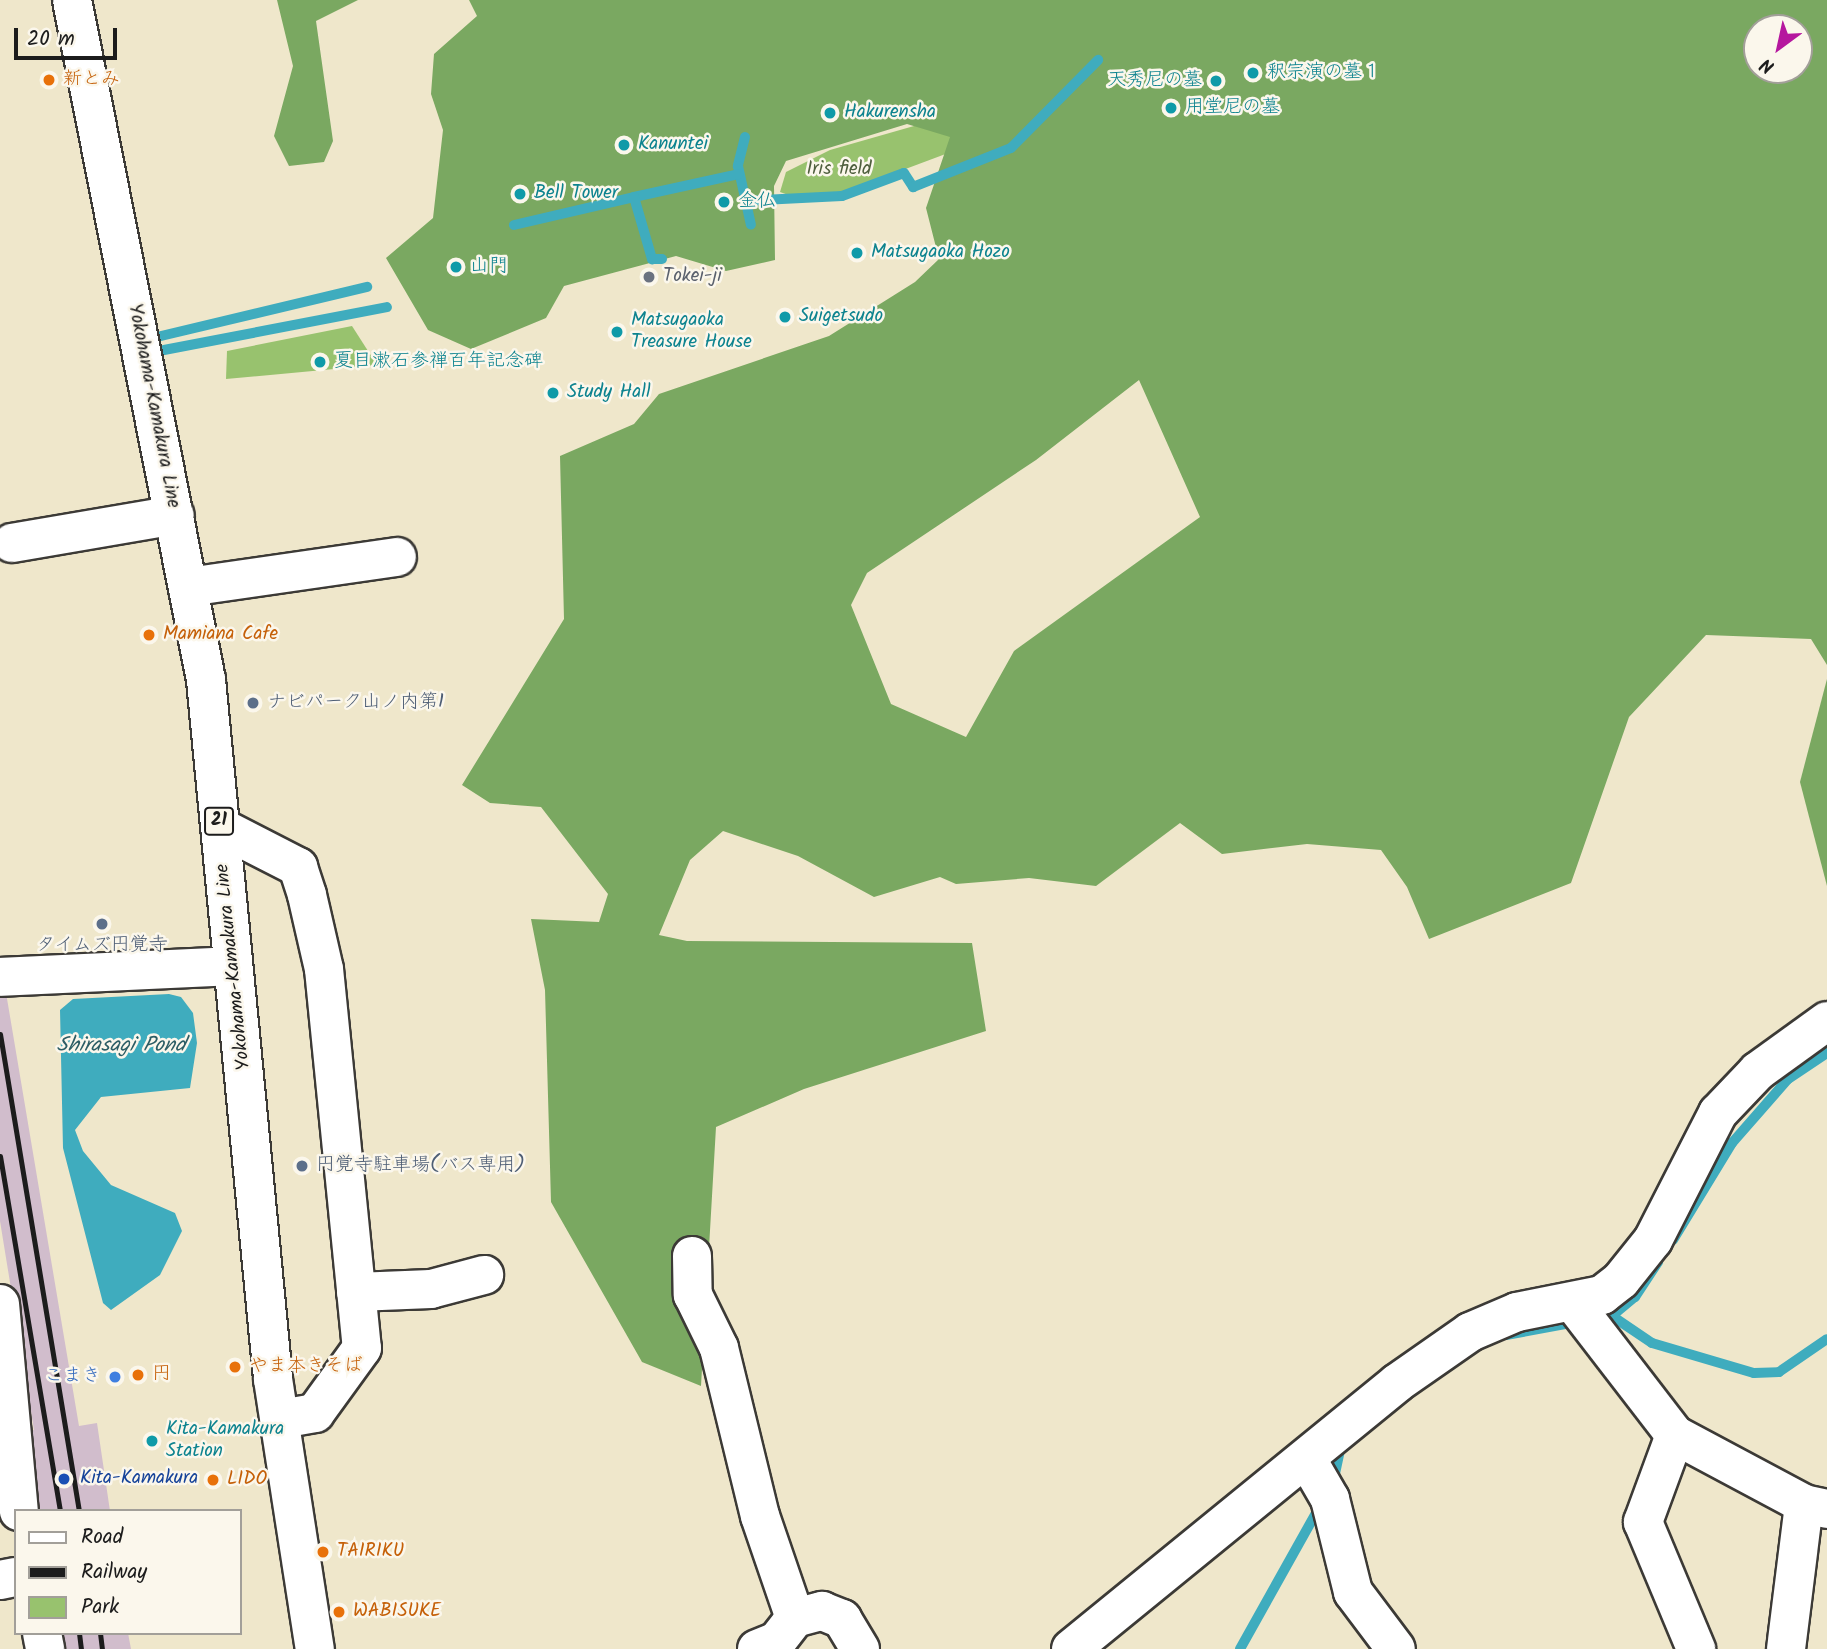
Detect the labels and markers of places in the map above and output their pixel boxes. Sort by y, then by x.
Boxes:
place label: 釈宗演の墓１ [1267,62,1381,84]
marker: 釈宗演の墓１ [1245,65,1261,81]
place label: 新とみ [63,69,120,91]
place label: 天秀尼の墓 [1107,70,1202,92]
marker: 新とみ [41,72,57,88]
marker: 天秀尼の墓 [1208,73,1224,89]
place label: 用堂尼の墓 [1185,97,1280,119]
marker: 用堂尼の墓 [1163,100,1179,116]
place label: Hakurensha [844,102,936,124]
marker: Hakurensha [822,105,838,121]
place label: Kanuntei [638,134,708,156]
marker: Kanuntei [616,137,632,153]
place label: Bell Tower [534,183,618,205]
marker: Bell Tower [512,186,528,202]
place label: 金仏 [738,191,776,213]
marker: 金仏 [716,194,732,210]
place label: Matsugaoka Hozo [871,242,1010,264]
marker: Matsugaoka Hozo [849,245,865,261]
place label: 山門 [470,256,508,278]
marker: 山門 [448,259,464,275]
place label: Tokei-ji [663,266,722,288]
marker: Tokei-ji [641,269,657,285]
place label: Suigetsudo [799,306,883,328]
marker: Suigetsudo [777,309,793,325]
place label: Matsugaoka Treasure House [631,310,752,354]
marker: Matsugaoka Treasure House [609,324,625,340]
place label: 夏目漱石参禅百年記念碑 [334,351,543,373]
marker: 夏目漱石参禅百年記念碑 [312,354,328,370]
place label: Study Hall [567,382,651,404]
marker: Study Hall [545,385,561,401]
place label: Mamiana Cafe [163,624,278,646]
marker: Mamiana Cafe [141,627,157,643]
place label: ナビパーク山ノ内第1 [267,692,444,714]
marker: ナビパーク山ノ内第1 [245,695,261,711]
marker: タイムズ円覚寺 [94,916,110,932]
place label: タイムズ円覚寺 [36,935,168,957]
place label: 円覚寺駐車場(バス専用) [316,1155,525,1177]
marker: 円覚寺駐車場(バス専用) [294,1158,310,1174]
place label: やま本きそば [249,1356,363,1378]
marker: やま本きそば [227,1359,243,1375]
place label: 円 [152,1364,171,1386]
place label: こまき [44,1366,101,1388]
marker: 円 [130,1367,146,1383]
marker: こまき [107,1369,123,1385]
place label: Kita-Kamakura Station [166,1419,284,1463]
marker: Kita-Kamakura Station [144,1433,160,1449]
place label: Kita-Kamakura [80,1468,198,1490]
marker: Kita-Kamakura [54,1469,74,1489]
place label: LIDO [227,1469,267,1491]
marker: LIDO [205,1472,221,1488]
place label: TAIRIKU [337,1541,404,1563]
marker: TAIRIKU [315,1544,331,1560]
place label: WABISUKE [353,1601,441,1623]
marker: WABISUKE [331,1604,347,1620]

